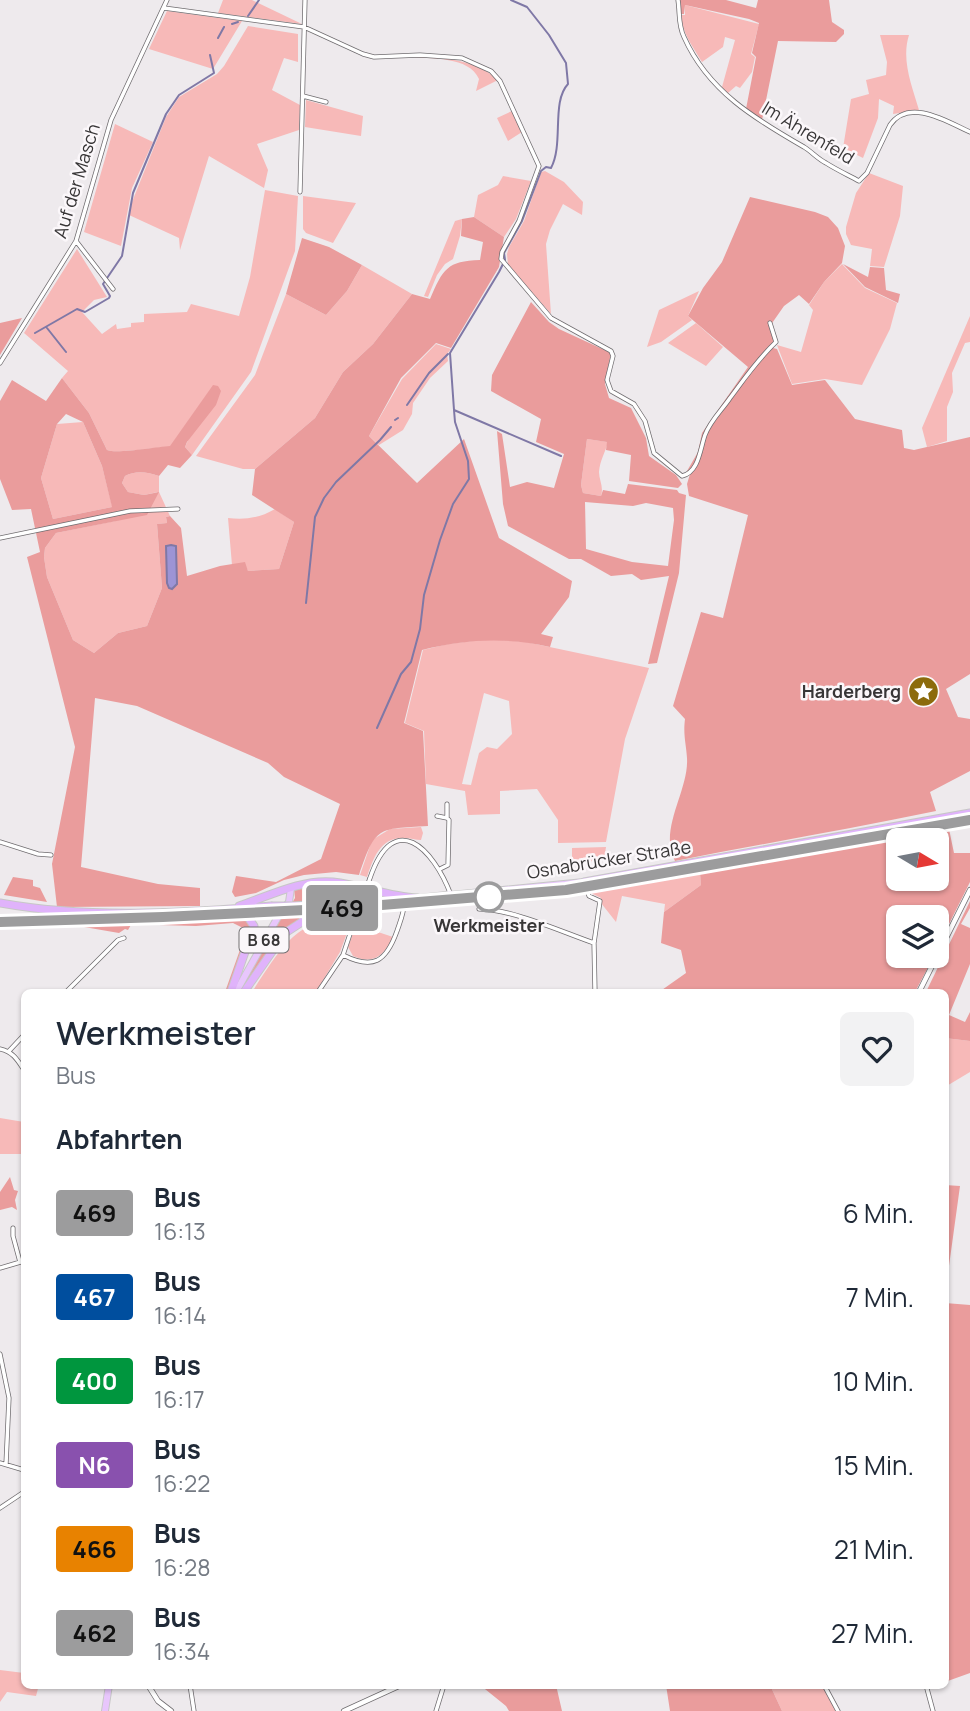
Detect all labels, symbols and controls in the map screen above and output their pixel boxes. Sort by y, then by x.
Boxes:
street label: Im Ährenfeld [758,95,859,169]
street label: Auf der Masch [47,120,105,241]
place icon: Harderberg [907,675,941,709]
place label: Harderberg [802,679,901,703]
north arrow [886,828,948,891]
map controls [886,828,949,968]
street label: Osnabrücker Straße [525,834,693,884]
marker: Werkmeister [474,882,504,912]
line badge: 469 [302,885,382,931]
text: 469 [320,891,364,924]
button: layers [886,905,949,968]
place label: Werkmeister [433,913,545,937]
road number: B 68 [240,928,288,952]
text: Werkmeister [56,1010,256,1055]
button: heart [840,1012,914,1086]
text: Bus [56,1059,96,1091]
text: Abfahrten [56,1121,183,1157]
text: Bus [154,1179,201,1215]
text: 6 Min. [843,1195,914,1231]
text: 469 [73,1196,116,1229]
text: 16:13 [154,1215,206,1247]
text: Bus [154,1263,201,1299]
text: 7 Min. [846,1279,914,1315]
text: 467 [73,1280,116,1313]
text: 16:14 [154,1299,207,1331]
text: Bus [154,1347,201,1383]
text: 10 Min. [833,1363,914,1399]
text: 400 [71,1364,118,1397]
text: 16:17 [154,1383,205,1415]
text: Bus [154,1431,201,1467]
text: 15 Min. [834,1447,914,1483]
text: N6 [78,1448,111,1481]
text: 16:22 [154,1467,210,1499]
text: Bus [154,1515,201,1551]
text: 21 Min. [834,1531,914,1567]
text: 466 [72,1532,117,1565]
text: 16:28 [154,1551,211,1583]
text: Bus [154,1599,201,1635]
text: 27 Min. [831,1615,914,1651]
text: 462 [73,1616,116,1649]
text: 16:34 [154,1635,210,1667]

